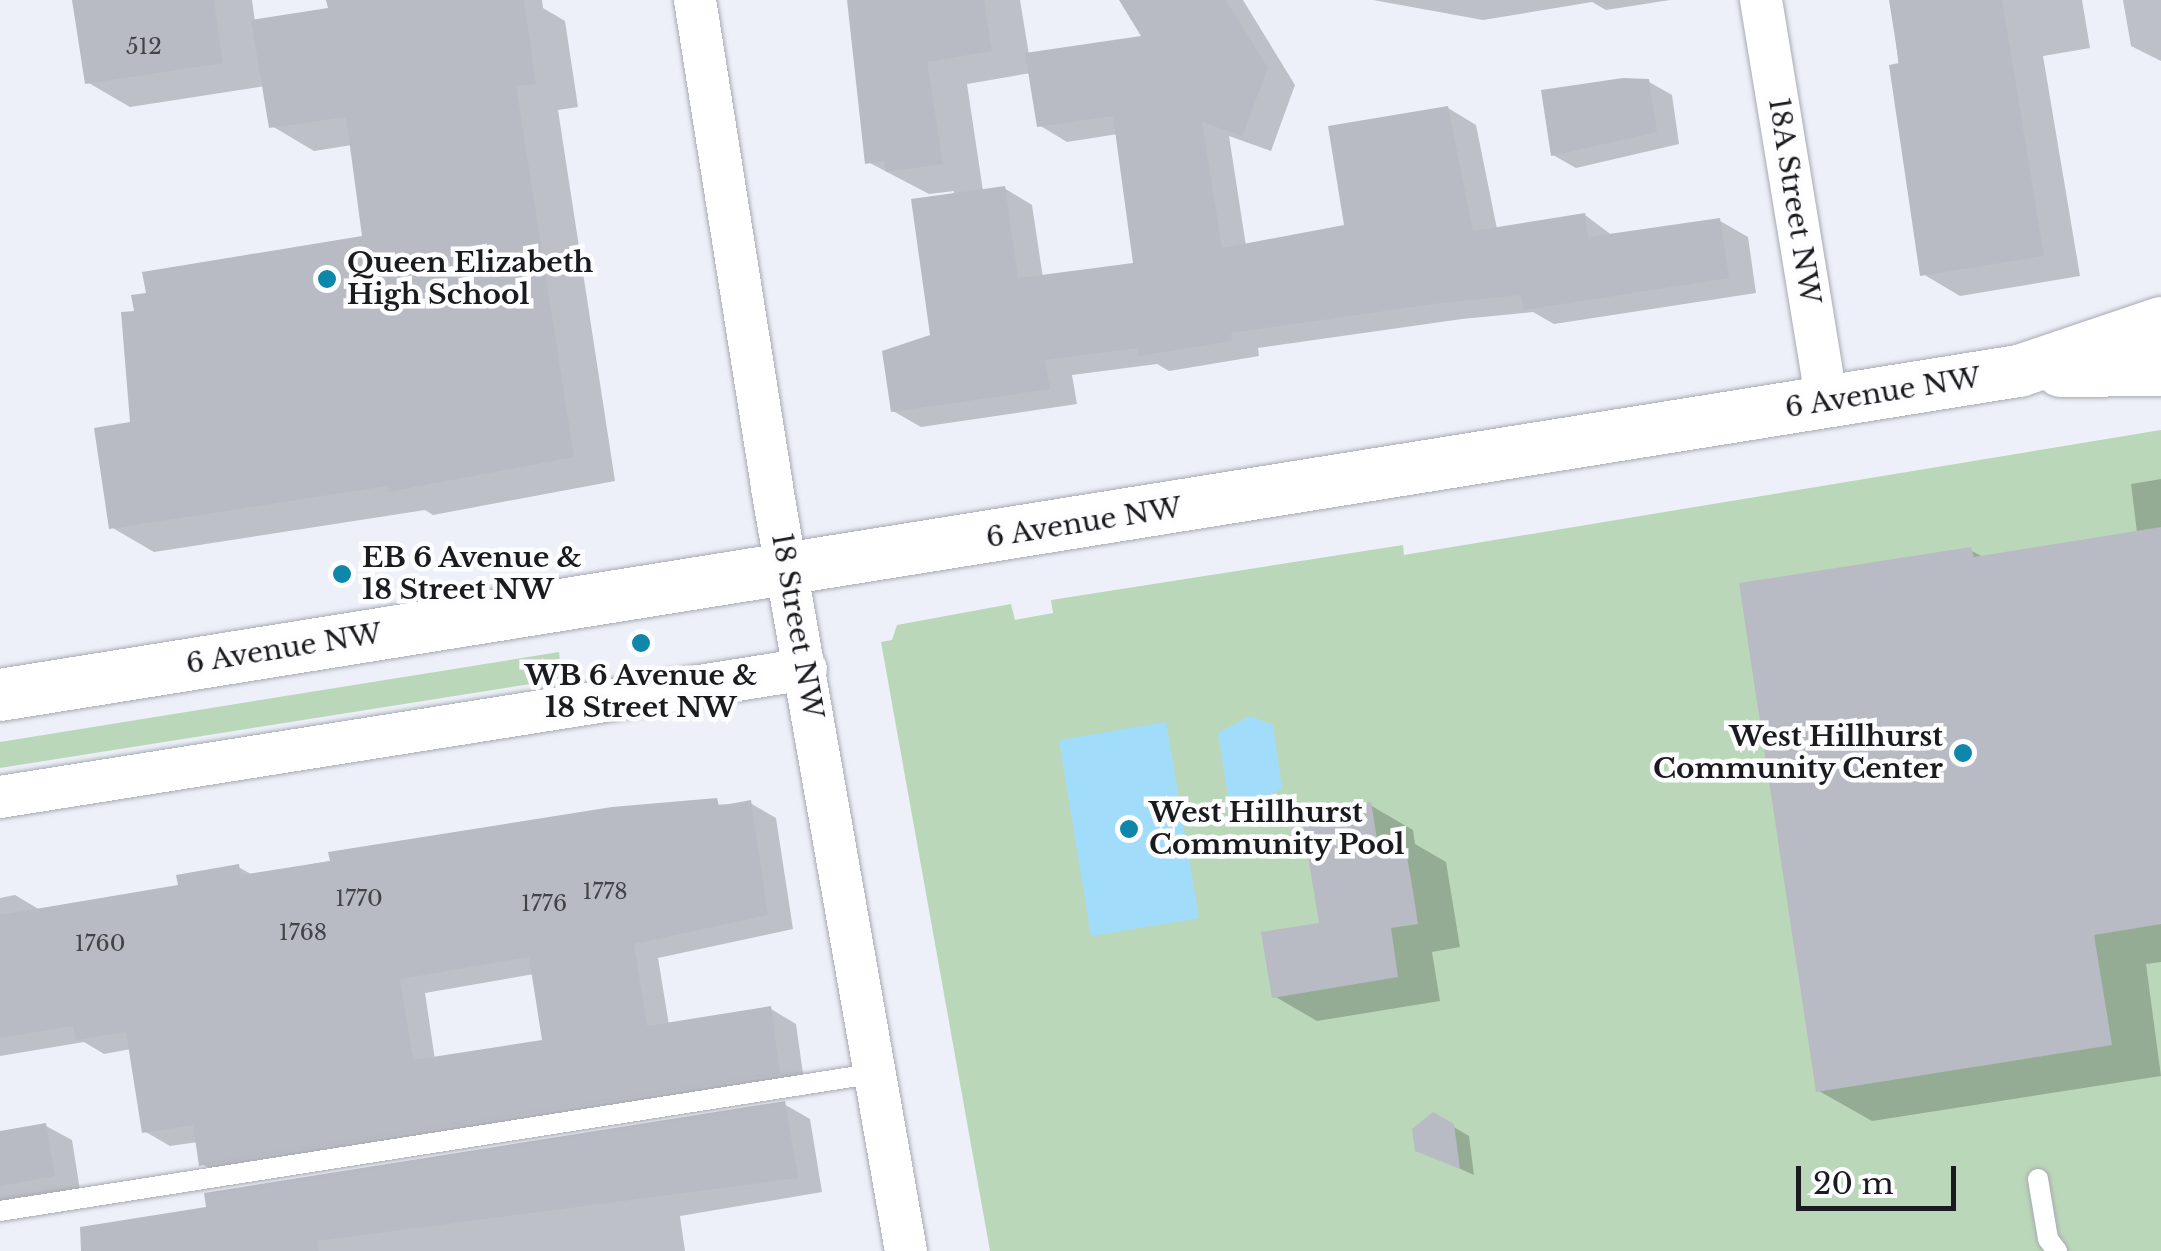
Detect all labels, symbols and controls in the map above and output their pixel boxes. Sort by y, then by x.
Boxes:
house number: 512 [126,34,162,60]
street label: 18A Street NW [1761,95,1827,307]
place label: Queen Elizabeth High School [347,246,593,312]
marker: Queen Elizabeth High School [316,268,338,290]
street label: 6 Avenue NW [1782,361,1984,425]
street label: 6 Avenue NW [983,491,1185,555]
street label: 18 Street NW [764,531,830,721]
place label: EB 6 Avenue & 18 Street NW [362,541,583,607]
marker: EB 6 Avenue & 18 Street NW [331,563,353,585]
street label: 6 Avenue NW [183,617,385,681]
marker: WB 6 Avenue & 18 Street NW [630,632,652,654]
place label: WB 6 Avenue & 18 Street NW [524,659,758,725]
place label: West Hillhurst Community Center [1652,720,1943,786]
marker: West Hillhurst Community Center [1952,742,1974,764]
place label: West Hillhurst Community Pool [1149,796,1405,862]
marker: West Hillhurst Community Pool [1118,818,1140,840]
house number: 1778 [582,879,628,905]
house number: 1770 [335,886,383,912]
house number: 1776 [521,891,567,917]
house number: 1768 [279,920,327,946]
house number: 1760 [75,931,125,957]
scale bar [1801,1146,1961,1208]
text: 20 m [1813,1165,1894,1202]

